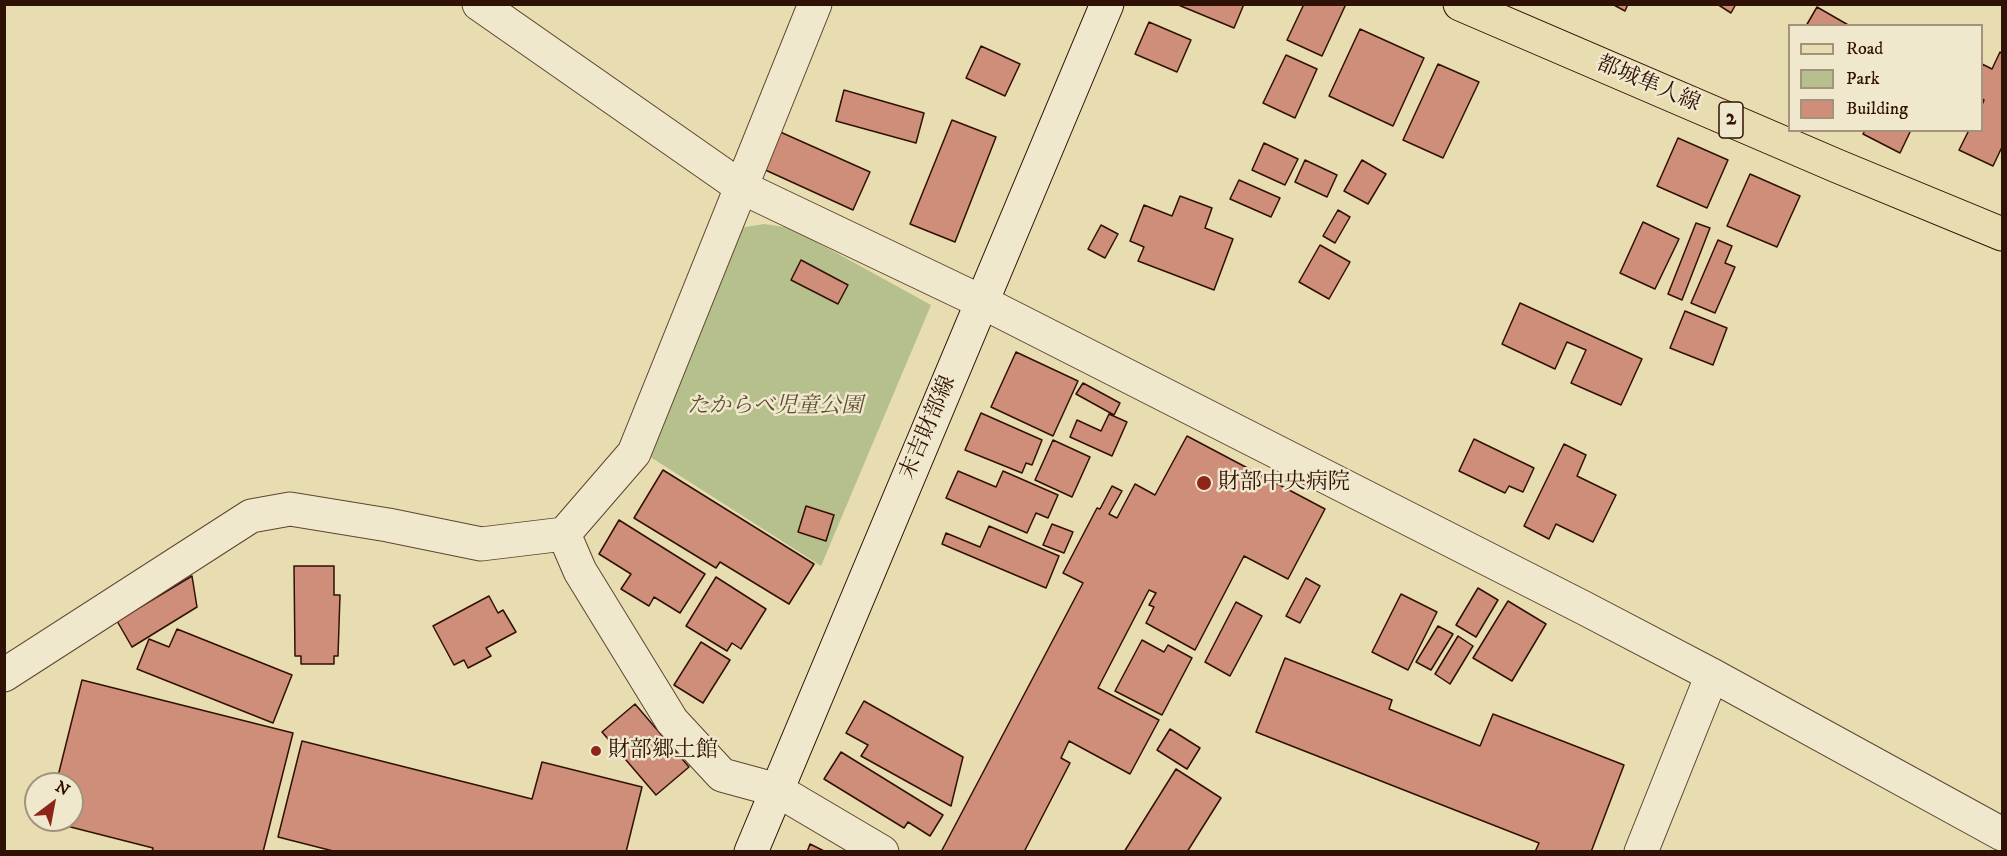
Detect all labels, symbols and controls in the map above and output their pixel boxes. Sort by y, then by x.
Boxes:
legend [1788,24,1983,132]
text: Road [1846,38,1883,60]
street label: 都城隼人線 [1592,51,1704,119]
text: Park [1846,68,1880,90]
text: Building [1846,98,1908,120]
road number: 2 [1719,102,1743,138]
street label: 末吉財部線 [895,372,963,484]
park label: たからべ児童公園 [687,394,863,420]
place label: 財部中央病院 [1218,470,1350,496]
marker: 財部中央病院 [1195,474,1213,492]
place label: 財部郷土館 [608,738,718,764]
marker: 財部郷土館 [589,744,603,758]
north arrow [24,772,84,832]
text: N [52,776,73,800]

